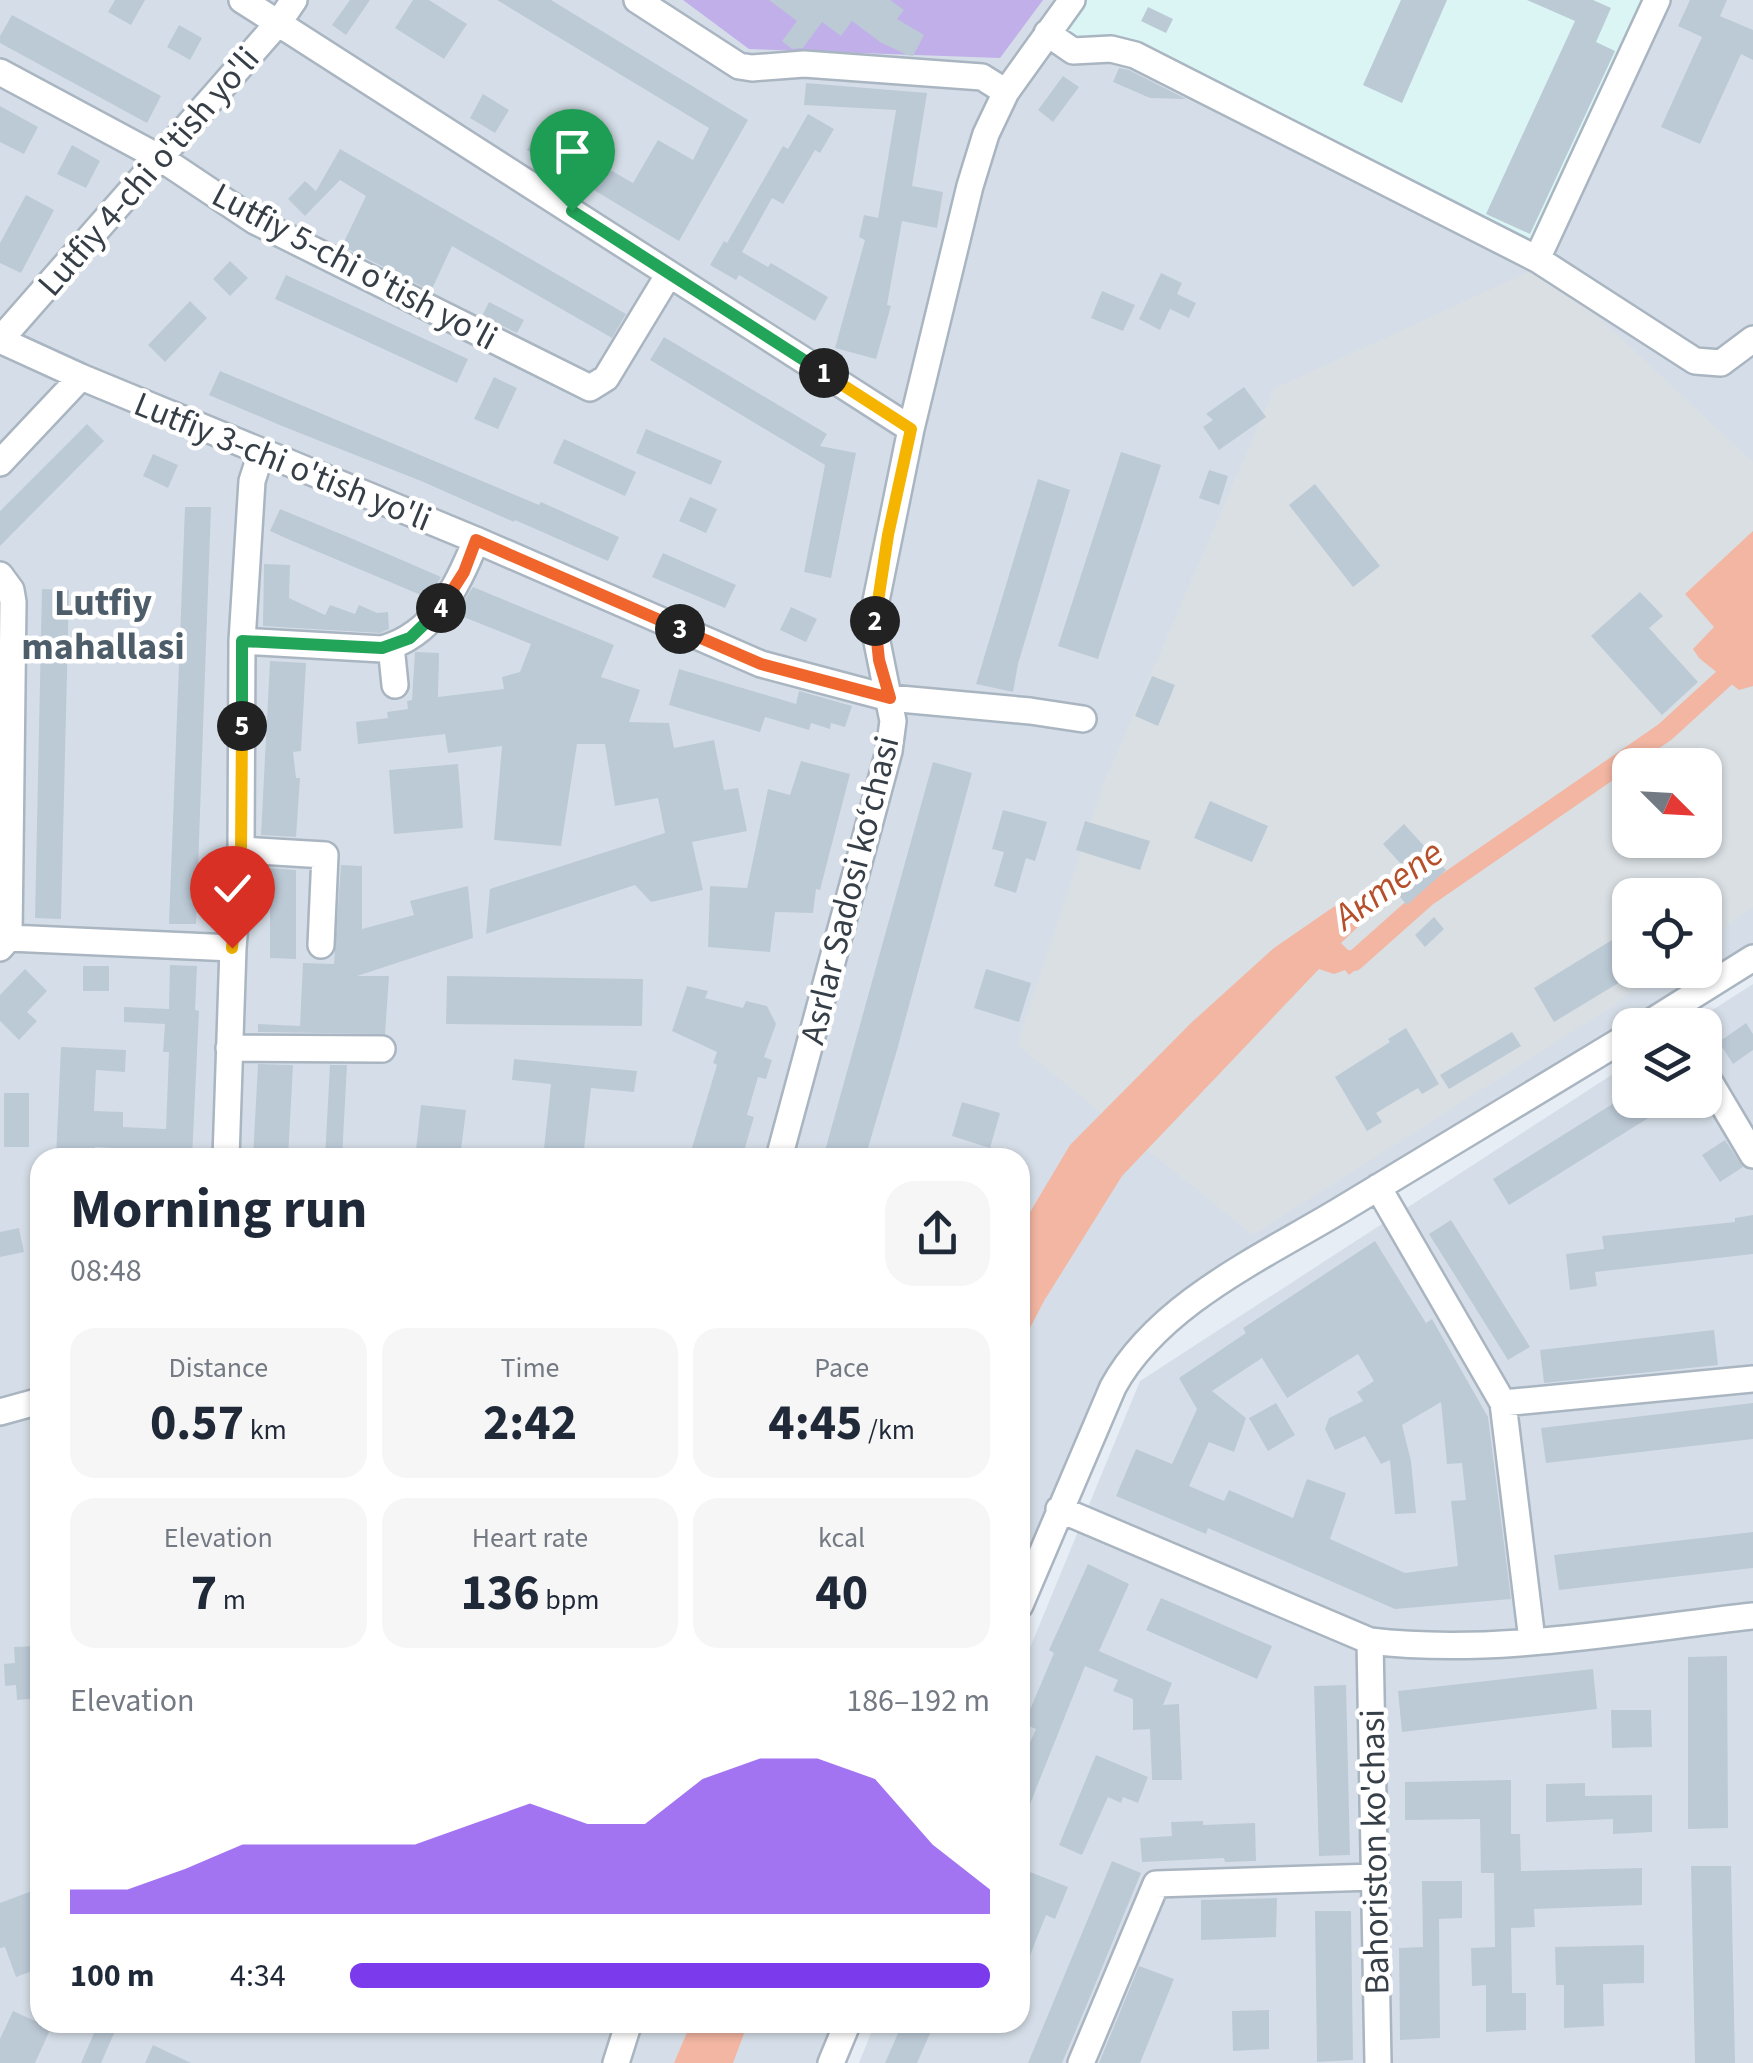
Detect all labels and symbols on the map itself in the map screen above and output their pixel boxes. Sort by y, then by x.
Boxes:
street label: Lutfiy 4-chi o'tish yo'li [26,36,271,308]
pin [530,109,615,212]
street label: Lutfiy 5-chi o'tish yo'li [203,170,506,363]
pin: 1 [799,348,849,398]
street label: Lutfiy 3-chi o'tish yo'li [126,379,439,544]
district label: Lutfiy mahallasi [21,576,185,674]
pin: 4 [416,583,466,633]
pin: 2 [850,596,900,646]
pin: 3 [655,604,705,654]
pin: 5 [217,701,267,751]
street label: Asrlar Sadosi ko‘chasi [788,731,912,1050]
north arrow [1612,748,1722,858]
water label: Актепе [1321,826,1455,944]
pin [190,846,275,949]
street label: Bahoriston ko'chasi [1348,1709,1402,1995]

